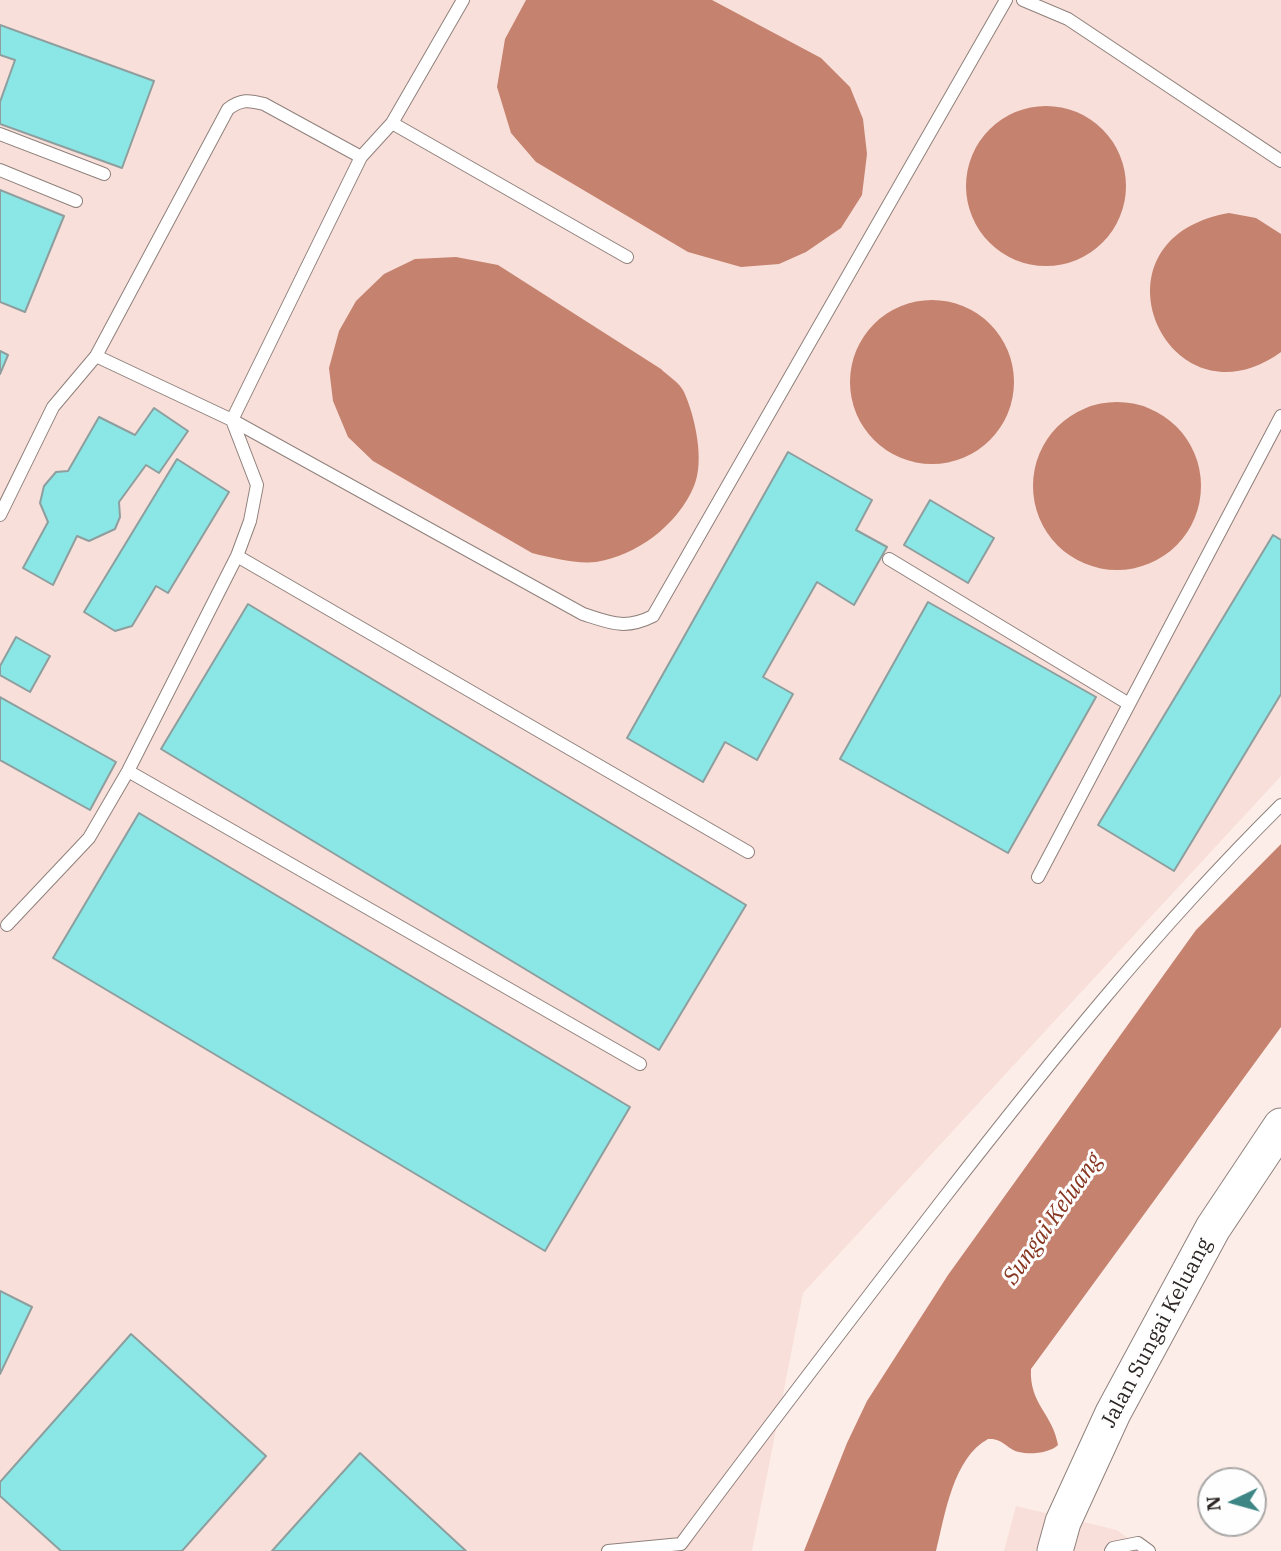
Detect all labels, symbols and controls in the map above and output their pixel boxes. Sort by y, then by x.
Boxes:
water label: Sungai Keluang [997,1148,1109,1290]
street label: Jalan Sungai Keluang [1096,1234,1218,1432]
north arrow [1197,1467,1267,1537]
text: N [1200,1495,1226,1512]

